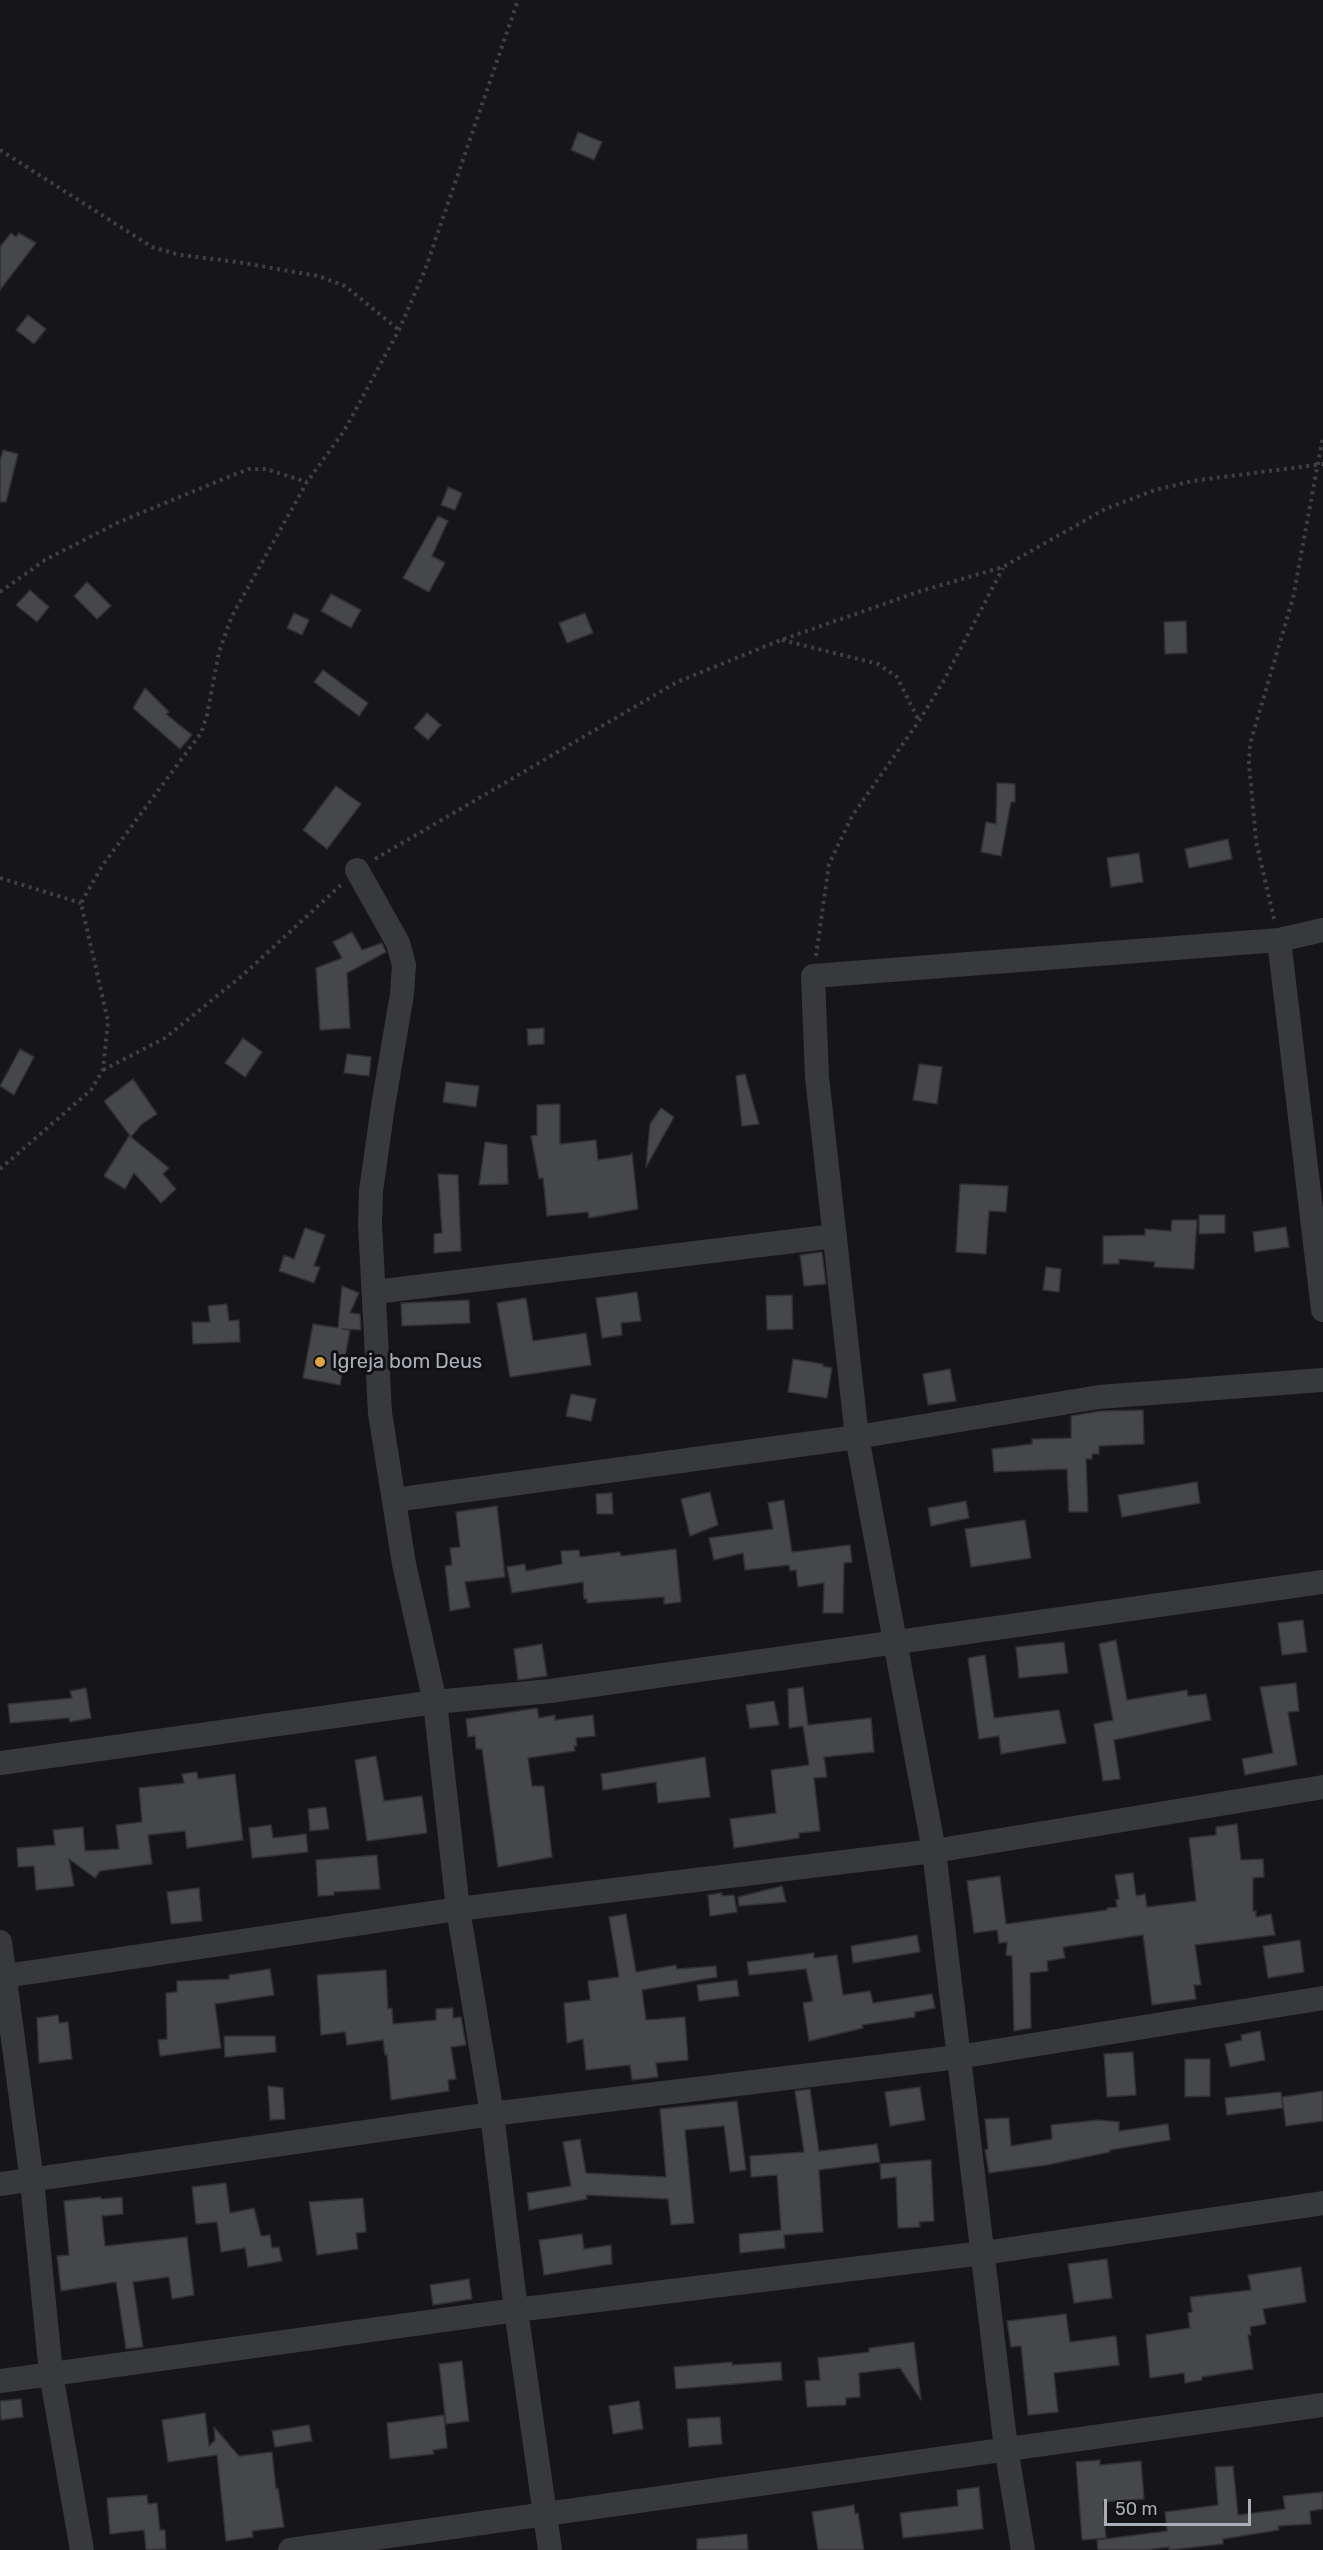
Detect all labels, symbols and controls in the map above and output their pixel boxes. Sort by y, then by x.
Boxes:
place label: Igreja bom Deus [332,1350,482,1374]
marker: Igreja bom Deus [313,1355,327,1369]
scale bar [1107,2487,1254,2525]
text: 50 m [1115,2498,1158,2520]

